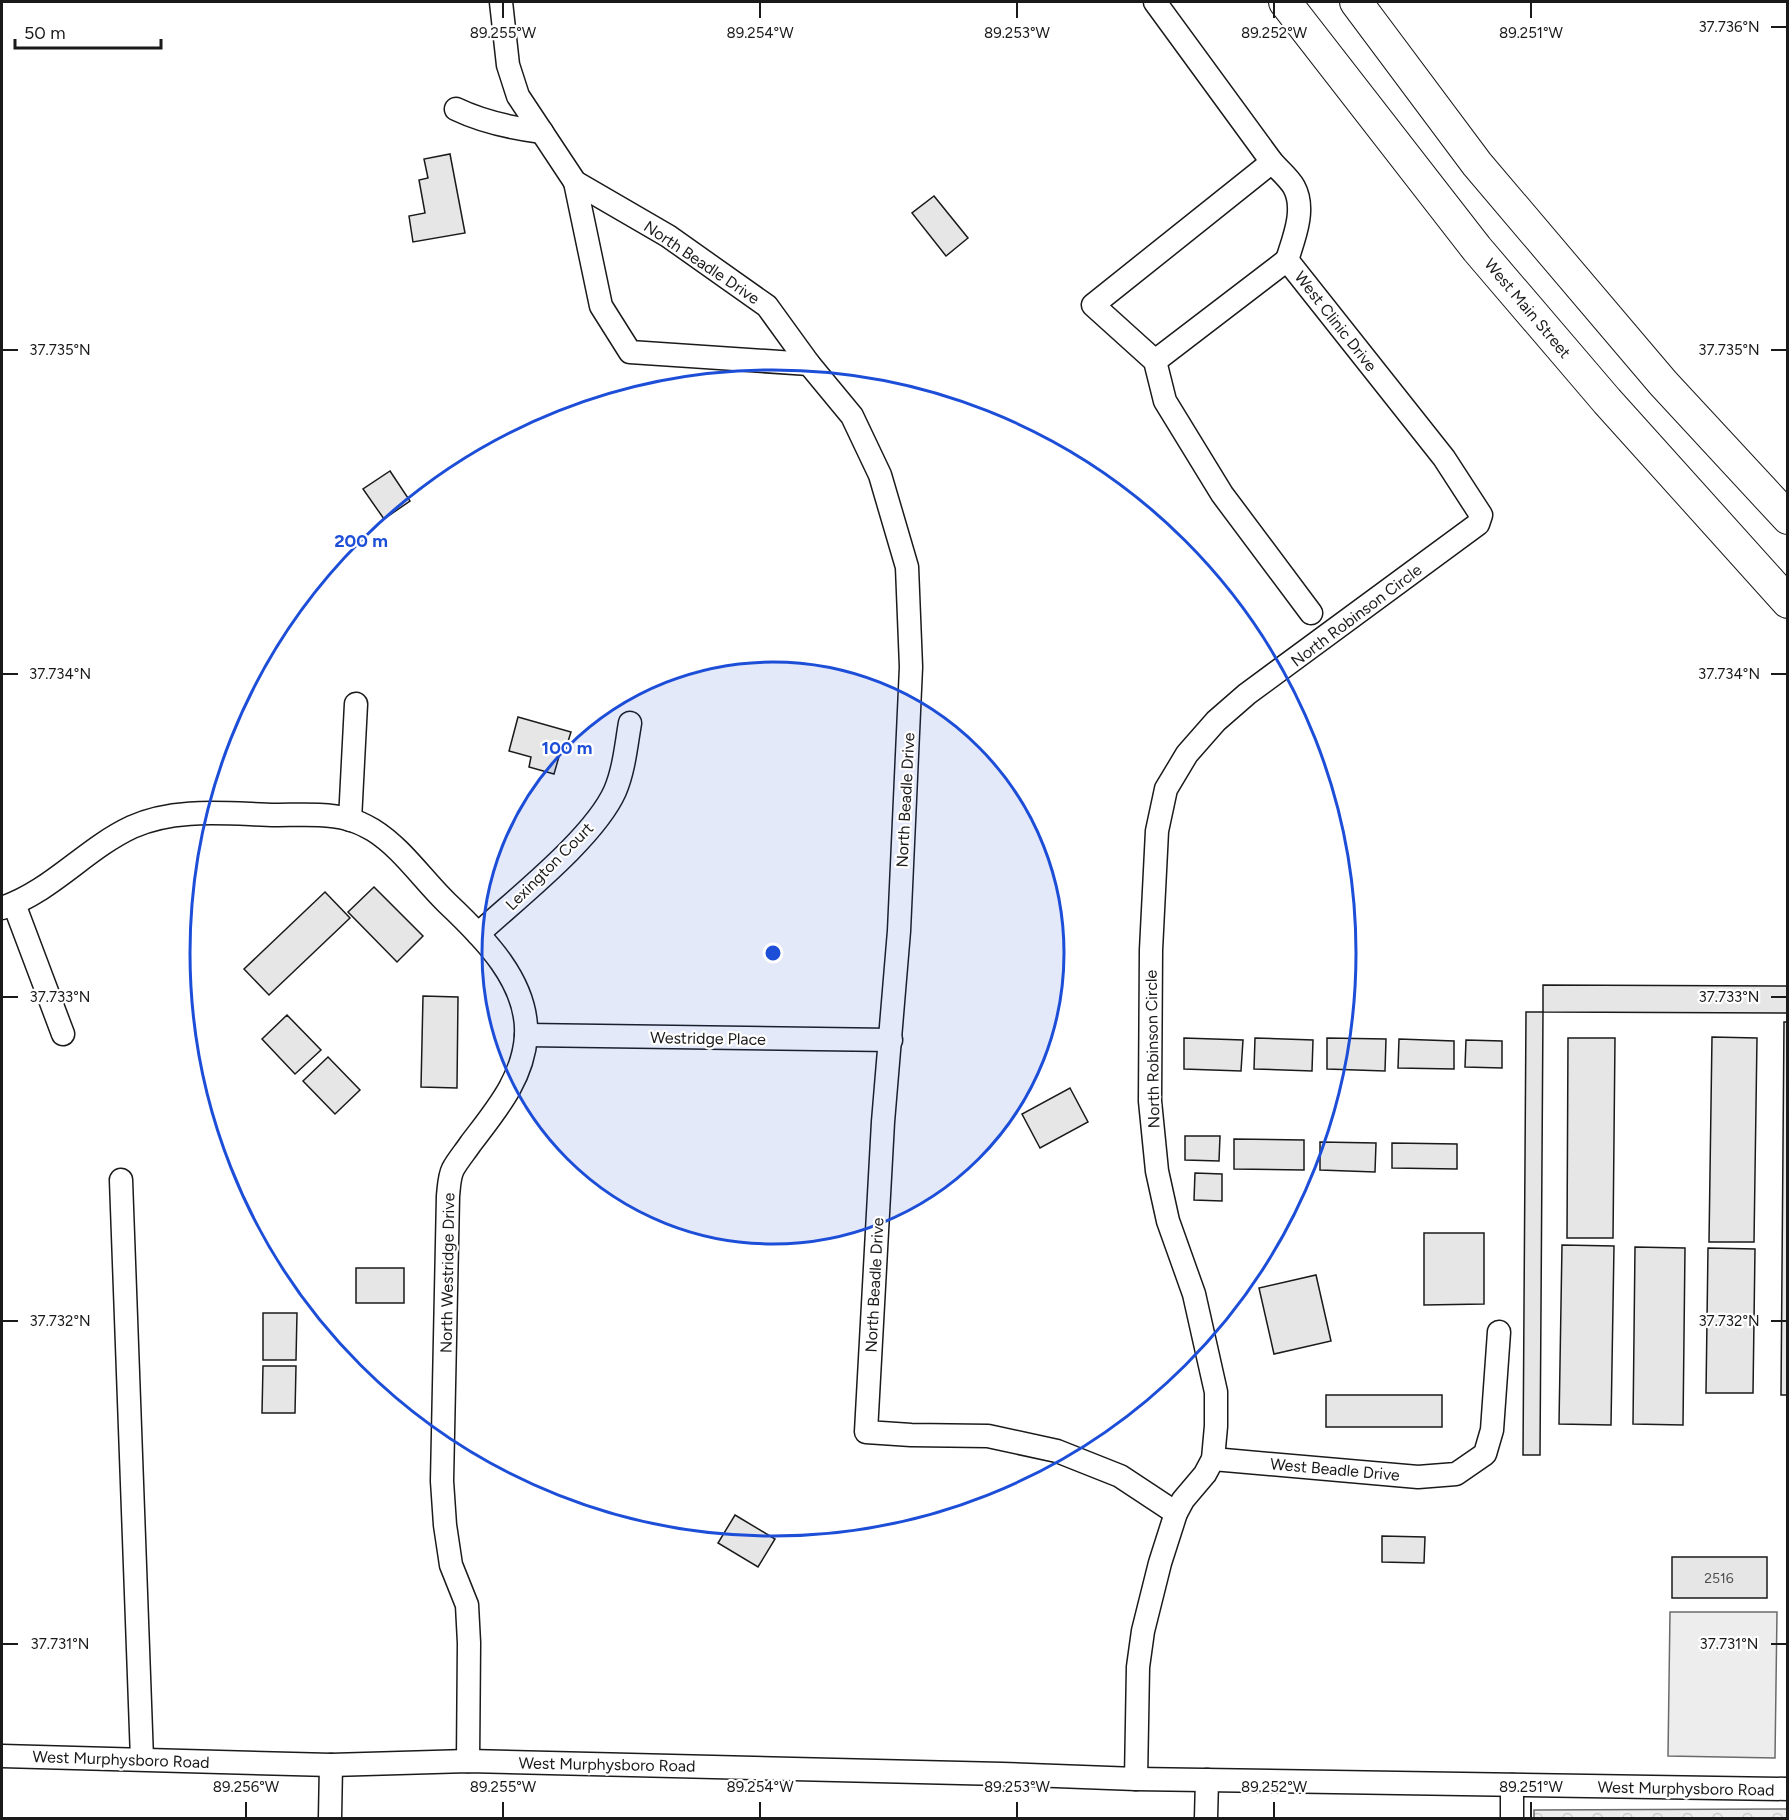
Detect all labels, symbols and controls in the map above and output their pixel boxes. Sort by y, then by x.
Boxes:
scale bar [15,12,160,50]
text: 37.736°N [1698,18,1760,36]
text: 50 m [24,22,66,44]
text: 89.255°W [470,24,537,42]
text: 89.254°W [726,24,794,42]
text: 89.253°W [984,24,1051,42]
text: 89.252°W [1241,24,1308,42]
text: 89.251°W [1499,24,1564,42]
street label: North Beadle Drive [640,217,763,308]
street label: West Main Street [1480,255,1575,362]
street label: West Clinic Drive [1291,267,1381,375]
text: 37.735°N [29,341,91,359]
text: 37.735°N [1698,341,1760,359]
text: 200 m [334,530,388,552]
street label: North Robinson Circle [1287,560,1426,671]
text: 37.734°N [29,665,91,683]
text: 37.734°N [1698,665,1760,683]
street label: North Beadle Drive [892,732,919,868]
text: 100 m [542,737,592,759]
street label: Lexington Court [502,819,597,914]
centre of rings [763,943,783,963]
street label: North Robinson Circle [1142,969,1163,1128]
text: 37.733°N [30,988,90,1006]
text: 37.733°N [1699,988,1759,1006]
street label: Westridge Place [650,1028,766,1049]
street label: North Westridge Drive [437,1192,458,1353]
street label: North Beadle Drive [861,1217,888,1353]
text: 37.732°N [29,1312,91,1330]
text: 37.732°N [1698,1312,1760,1330]
street label: West Beadle Drive [1269,1454,1401,1485]
house number: 2516 [1704,1570,1734,1587]
text: 37.731°N [31,1635,89,1653]
text: 37.731°N [1700,1635,1758,1653]
street label: West Murphysboro Road [32,1747,210,1772]
street label: West Murphysboro Road [518,1753,696,1776]
street label: West Murphysboro Road [1597,1777,1775,1800]
text: 89.256°W [213,1778,280,1796]
text: 89.255°W [470,1778,537,1796]
text: 89.254°W [726,1778,794,1796]
text: 89.253°W [984,1778,1051,1796]
text: 89.252°W [1241,1778,1308,1796]
text: 89.251°W [1499,1778,1564,1796]

